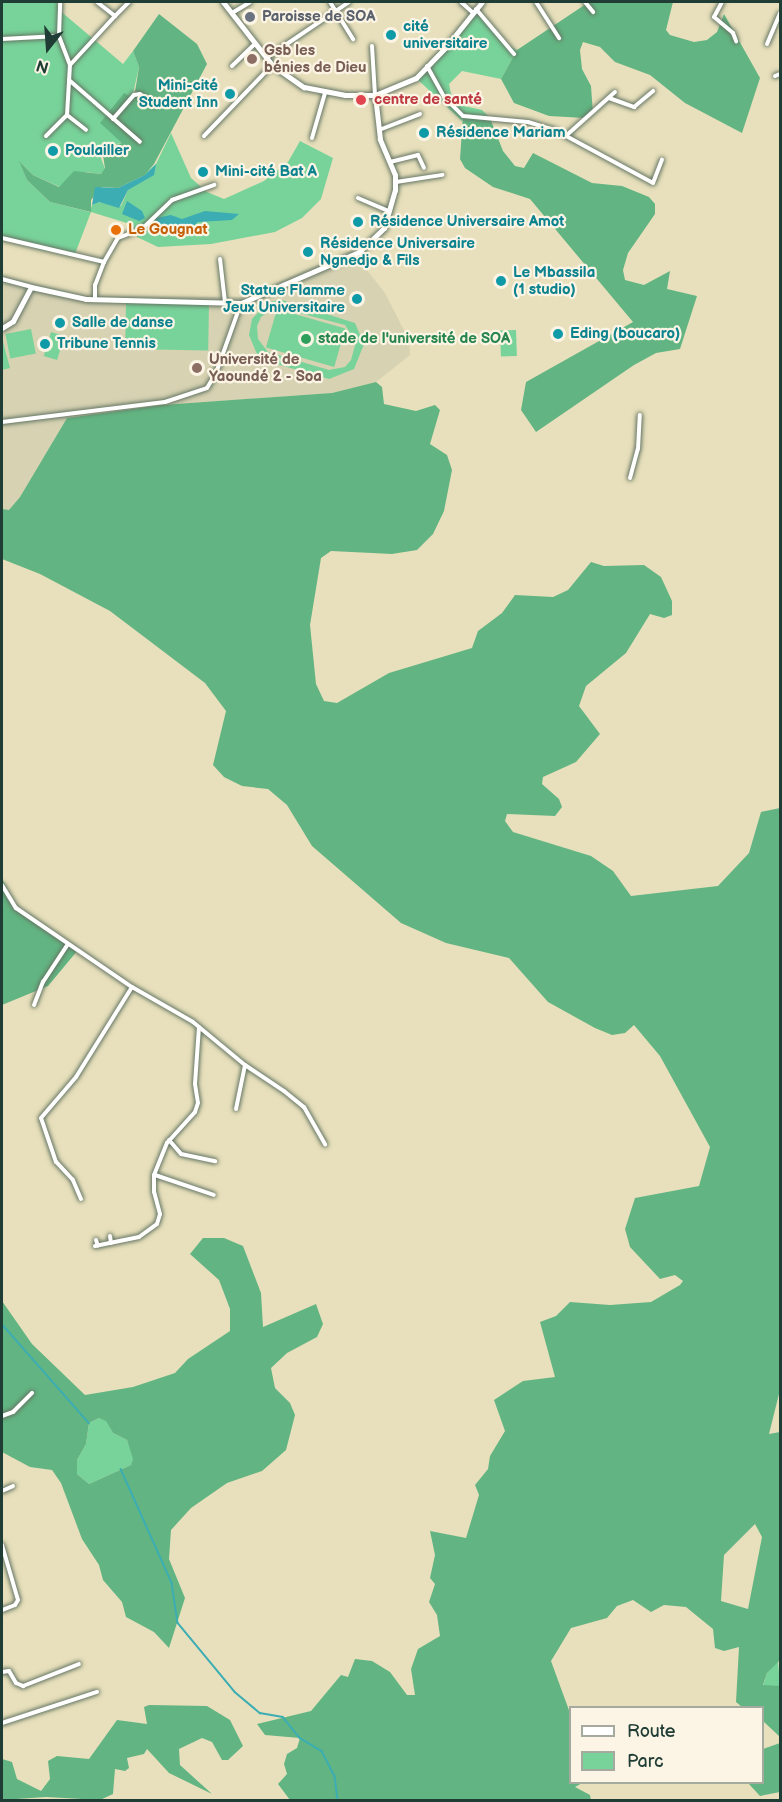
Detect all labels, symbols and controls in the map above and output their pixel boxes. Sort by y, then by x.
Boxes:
place label: Paroisse de SOA [262,8,375,26]
marker: Paroisse de SOA [243,10,257,24]
place label: cité universitaire [403,17,487,52]
north arrow [18,18,78,78]
marker: cité universitaire [384,28,398,42]
place label: Gsb les bénies de Dieu [264,41,366,76]
marker: Gsb les bénies de Dieu [245,52,259,66]
text: N [34,55,51,77]
place label: Mini-cité Student Inn [139,76,218,111]
marker: Mini-cité Student Inn [223,87,237,101]
marker: centre de santé [352,91,370,109]
place label: centre de santé [374,91,482,109]
place label: Résidence Mariam [436,124,565,142]
marker: Résidence Mariam [417,126,431,140]
place label: Poulailler [65,142,129,160]
marker: Poulailler [46,144,60,158]
place label: Mini-cité Bat A [215,163,317,181]
marker: Mini-cité Bat A [196,165,210,179]
place label: Résidence Universaire Amot [370,213,564,231]
marker: Résidence Universaire Amot [351,215,365,229]
place label: Le Gougnat [128,221,208,239]
marker: Le Gougnat [109,223,123,237]
place label: Résidence Universaire Ngnedjo & Fils [320,234,475,269]
marker: Résidence Universaire Ngnedjo & Fils [301,245,315,259]
place label: Le Mbassila (1 studio) [513,263,595,298]
marker: Le Mbassila (1 studio) [494,274,508,288]
place label: Statue Flamme Jeux Universitaire [223,281,345,316]
marker: Statue Flamme Jeux Universitaire [350,292,364,306]
place label: Salle de danse [72,314,173,332]
marker: Salle de danse [53,316,67,330]
place label: Eding (boucaro) [570,325,680,343]
marker: Eding (boucaro) [551,327,565,341]
place label: stade de l'université de SOA [318,330,510,348]
marker: stade de l'université de SOA [299,332,313,346]
place label: Tribune Tennis [57,335,156,353]
marker: Tribune Tennis [38,337,52,351]
place label: Université de Yaoundé 2 - Soa [209,350,322,385]
marker: Université de Yaoundé 2 - Soa [190,361,204,375]
legend [569,1706,764,1784]
text: Route [627,1721,676,1742]
text: Parc [627,1751,664,1772]

